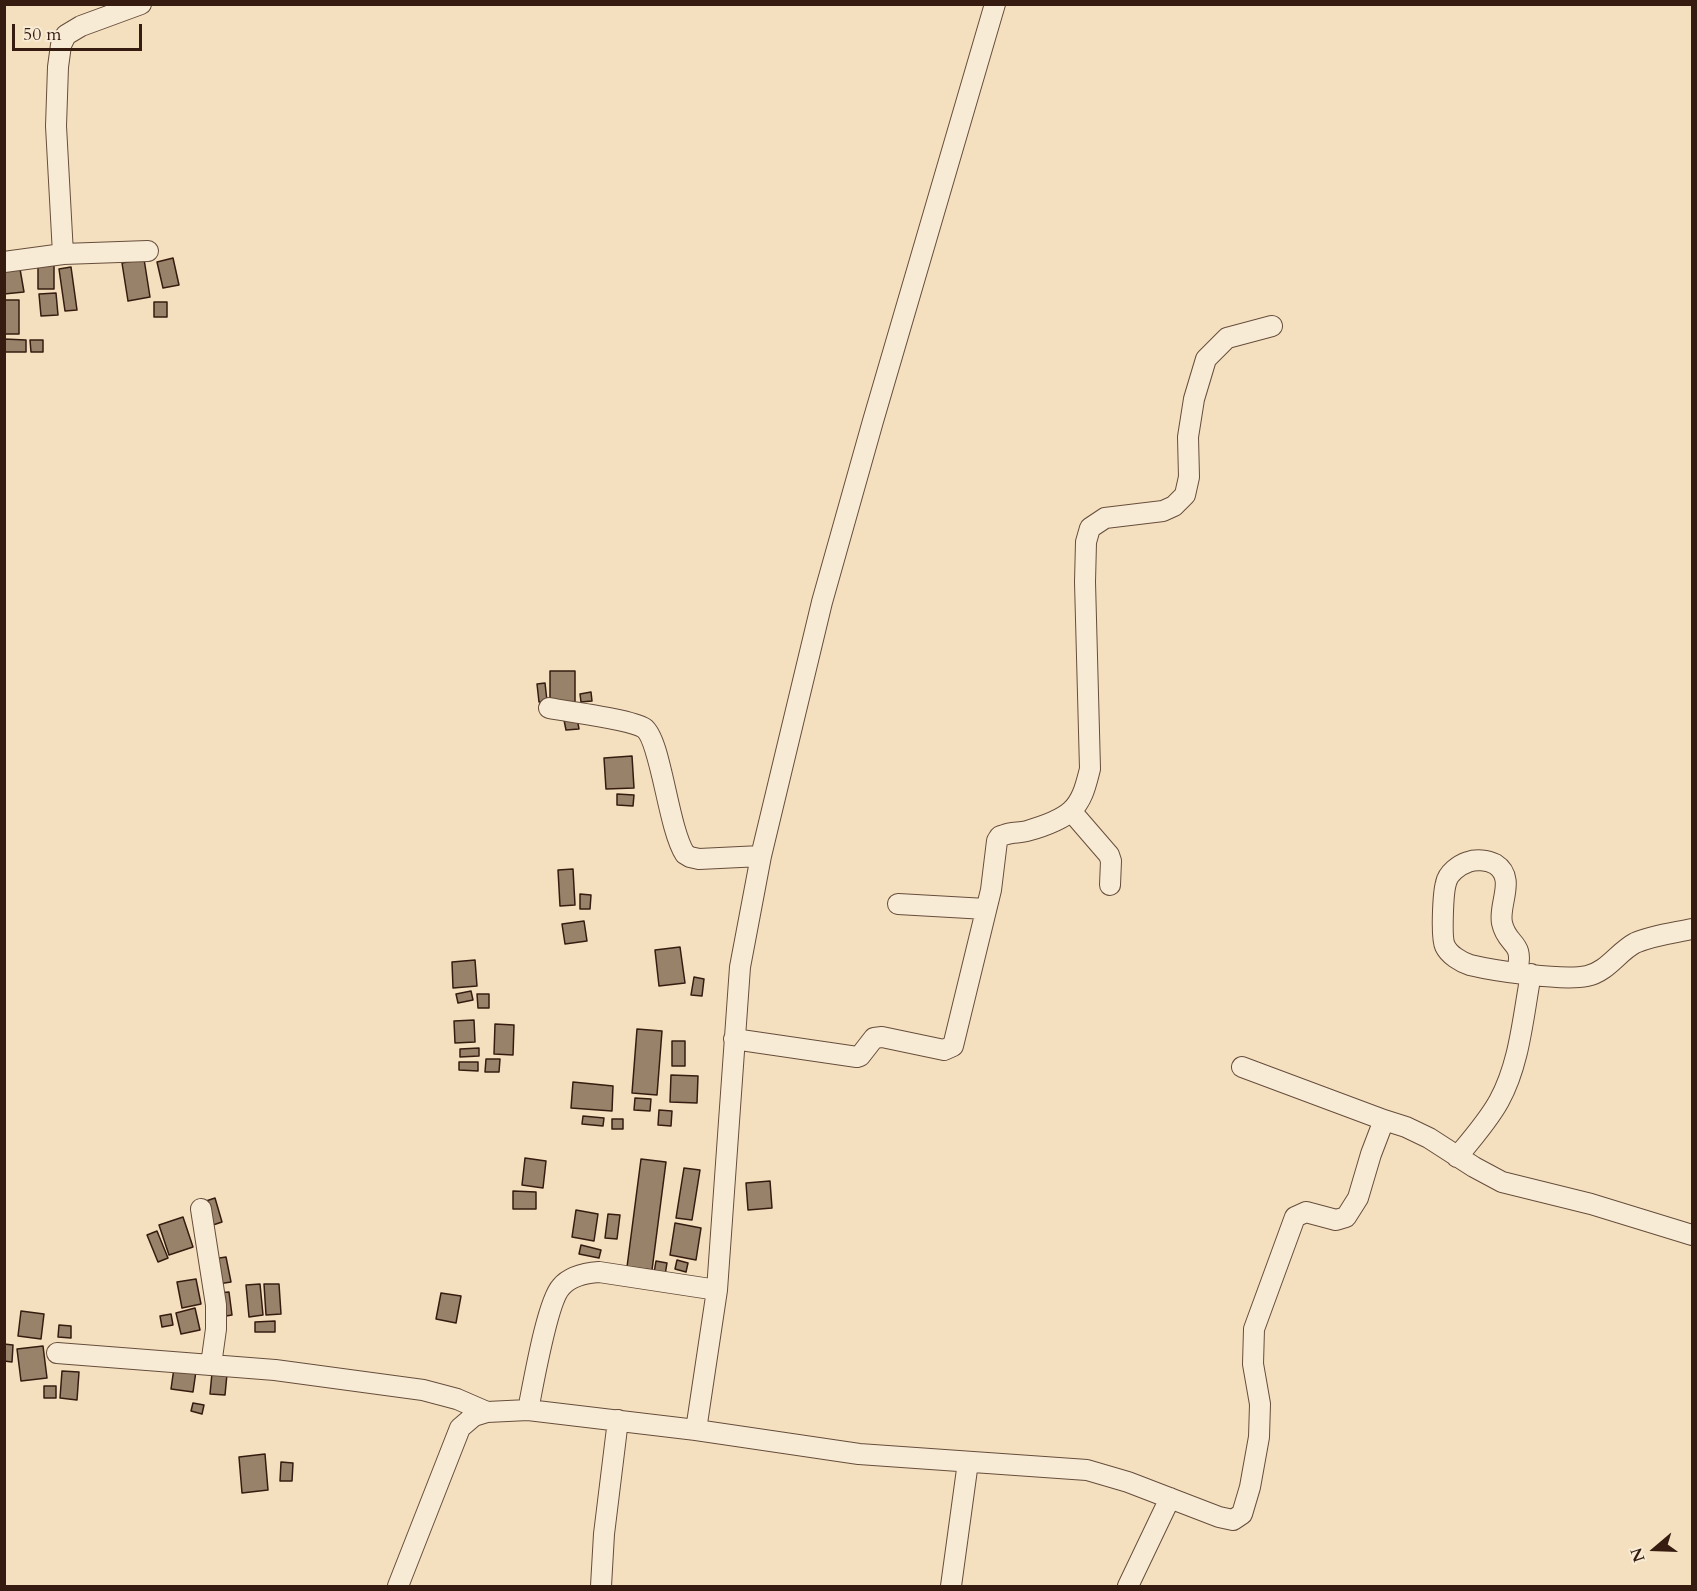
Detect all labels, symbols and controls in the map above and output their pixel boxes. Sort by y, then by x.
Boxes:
scale bar [15,12,146,50]
text: 50 m [23,22,62,47]
north arrow [1625,1519,1685,1579]
text: N [1625,1545,1651,1565]

